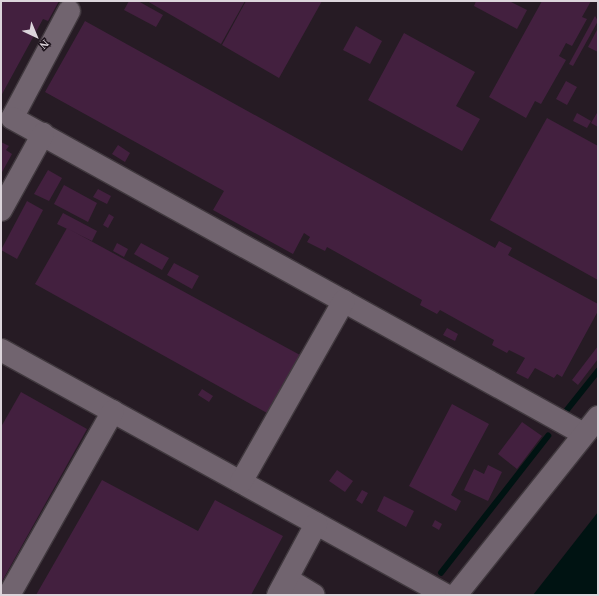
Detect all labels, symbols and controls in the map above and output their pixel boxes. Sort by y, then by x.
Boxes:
north arrow [16,16,56,56]
text: N [37,38,51,52]

